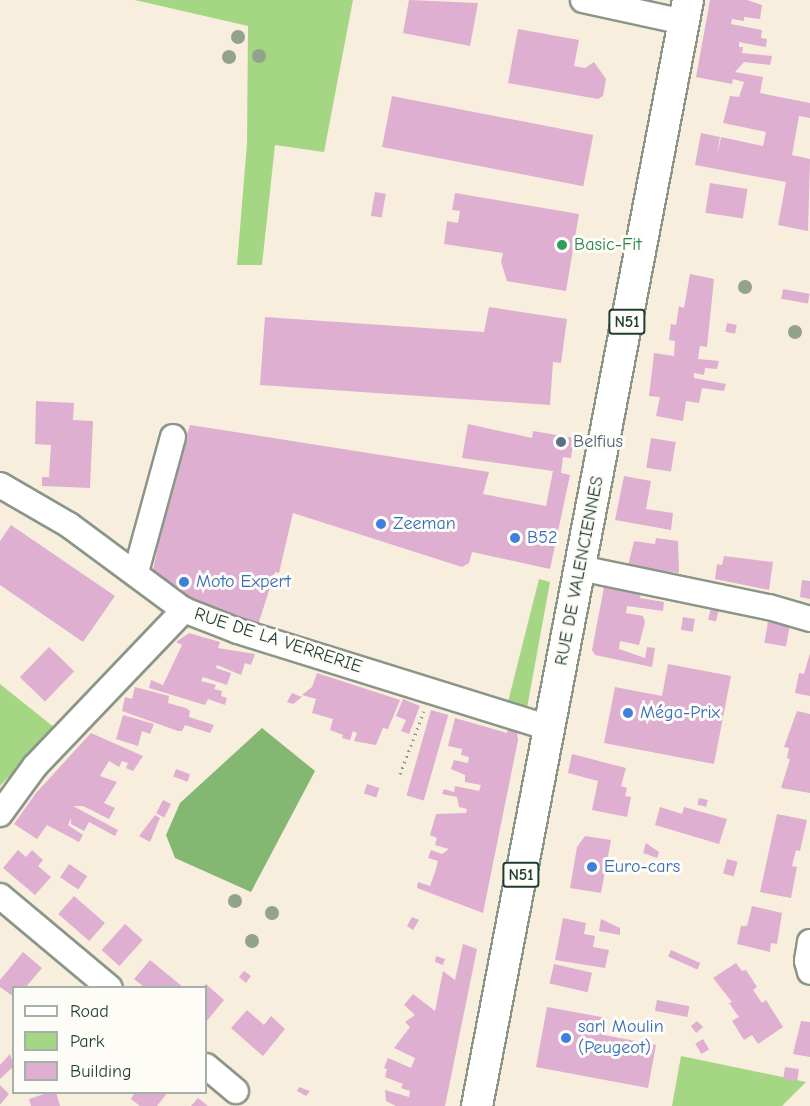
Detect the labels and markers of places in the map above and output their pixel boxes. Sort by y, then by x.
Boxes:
place label: Basic-Fit [574,234,642,256]
marker: Basic-Fit [555,238,569,252]
place label: Belfius [573,431,623,453]
marker: Belfius [554,435,568,449]
place label: Zeeman [393,513,456,535]
marker: Zeeman [374,517,388,531]
place label: B52 [527,527,557,549]
marker: B52 [508,531,522,545]
place label: Moto Expert [196,571,291,593]
marker: Moto Expert [177,575,191,589]
place label: Méga-Prix [640,702,720,724]
marker: Méga-Prix [621,706,635,720]
place label: Euro-cars [604,856,680,878]
marker: Euro-cars [585,860,599,874]
place label: sarl Moulin (Peugeot) [578,1017,664,1060]
marker: sarl Moulin (Peugeot) [559,1031,573,1045]

